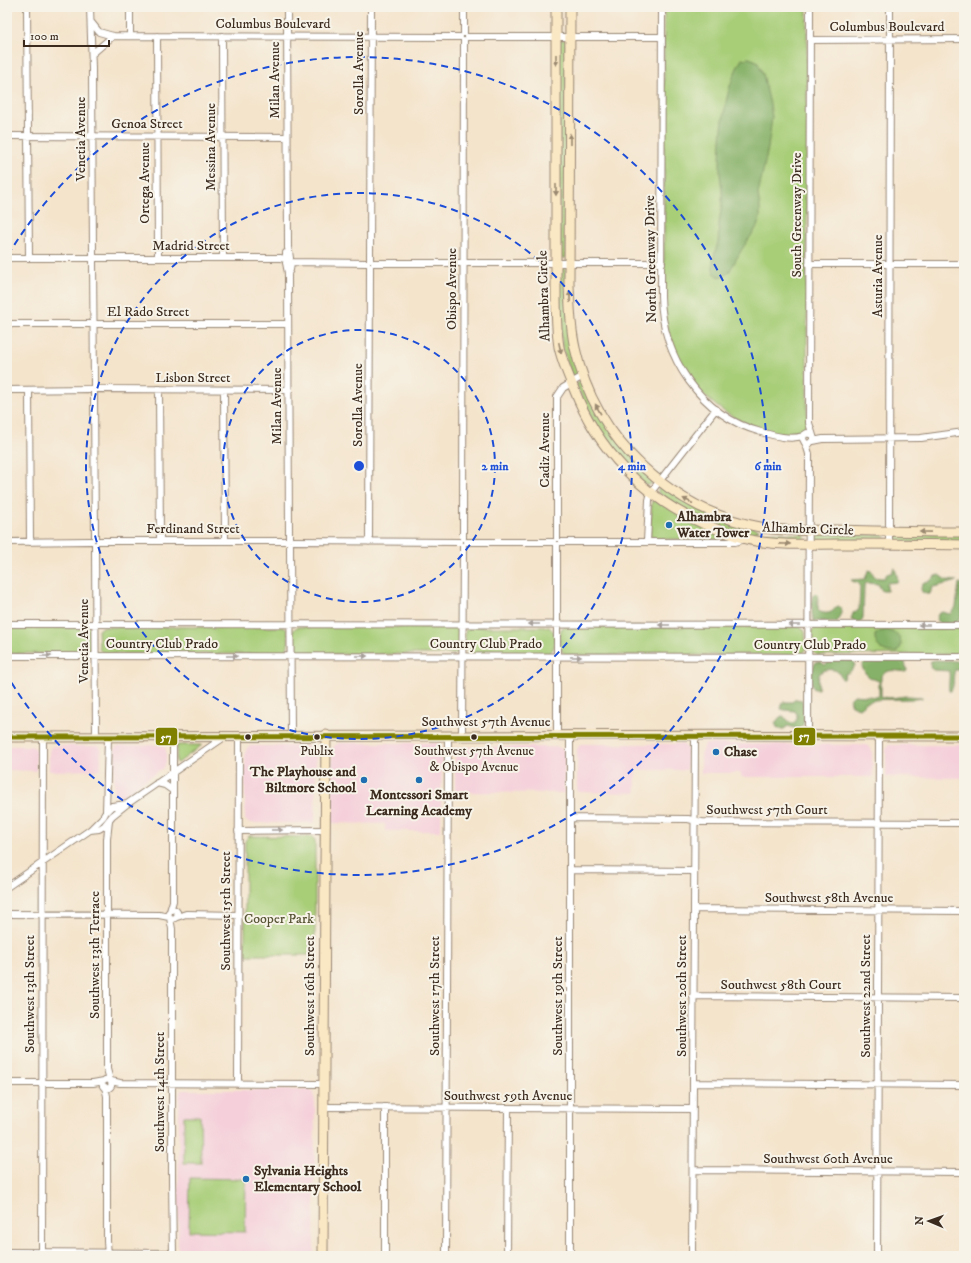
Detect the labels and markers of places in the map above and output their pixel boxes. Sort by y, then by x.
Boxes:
centre of rings [352,459,366,473]
place label: Alhambra Water Tower [676,508,750,542]
marker: Alhambra Water Tower [664,520,674,530]
unlabelled marker [243,732,253,742]
marker: Publix [312,732,322,742]
marker: Southwest 57th Avenue & Obispo Avenue [469,732,479,742]
place label: Publix [300,743,334,759]
place label: Southwest 57th Avenue & Obispo Avenue [414,743,534,775]
place label: Chase [724,743,757,761]
marker: Chase [711,747,721,757]
place label: The Playhouse and Biltmore School [249,763,357,797]
marker: The Playhouse and Biltmore School [359,775,369,785]
marker: Montessori Smart Learning Academy [414,775,424,785]
place label: Montessori Smart Learning Academy [366,786,472,820]
place label: Sylvania Heights Elementary School [254,1162,362,1196]
marker: Sylvania Heights Elementary School [241,1174,251,1184]

